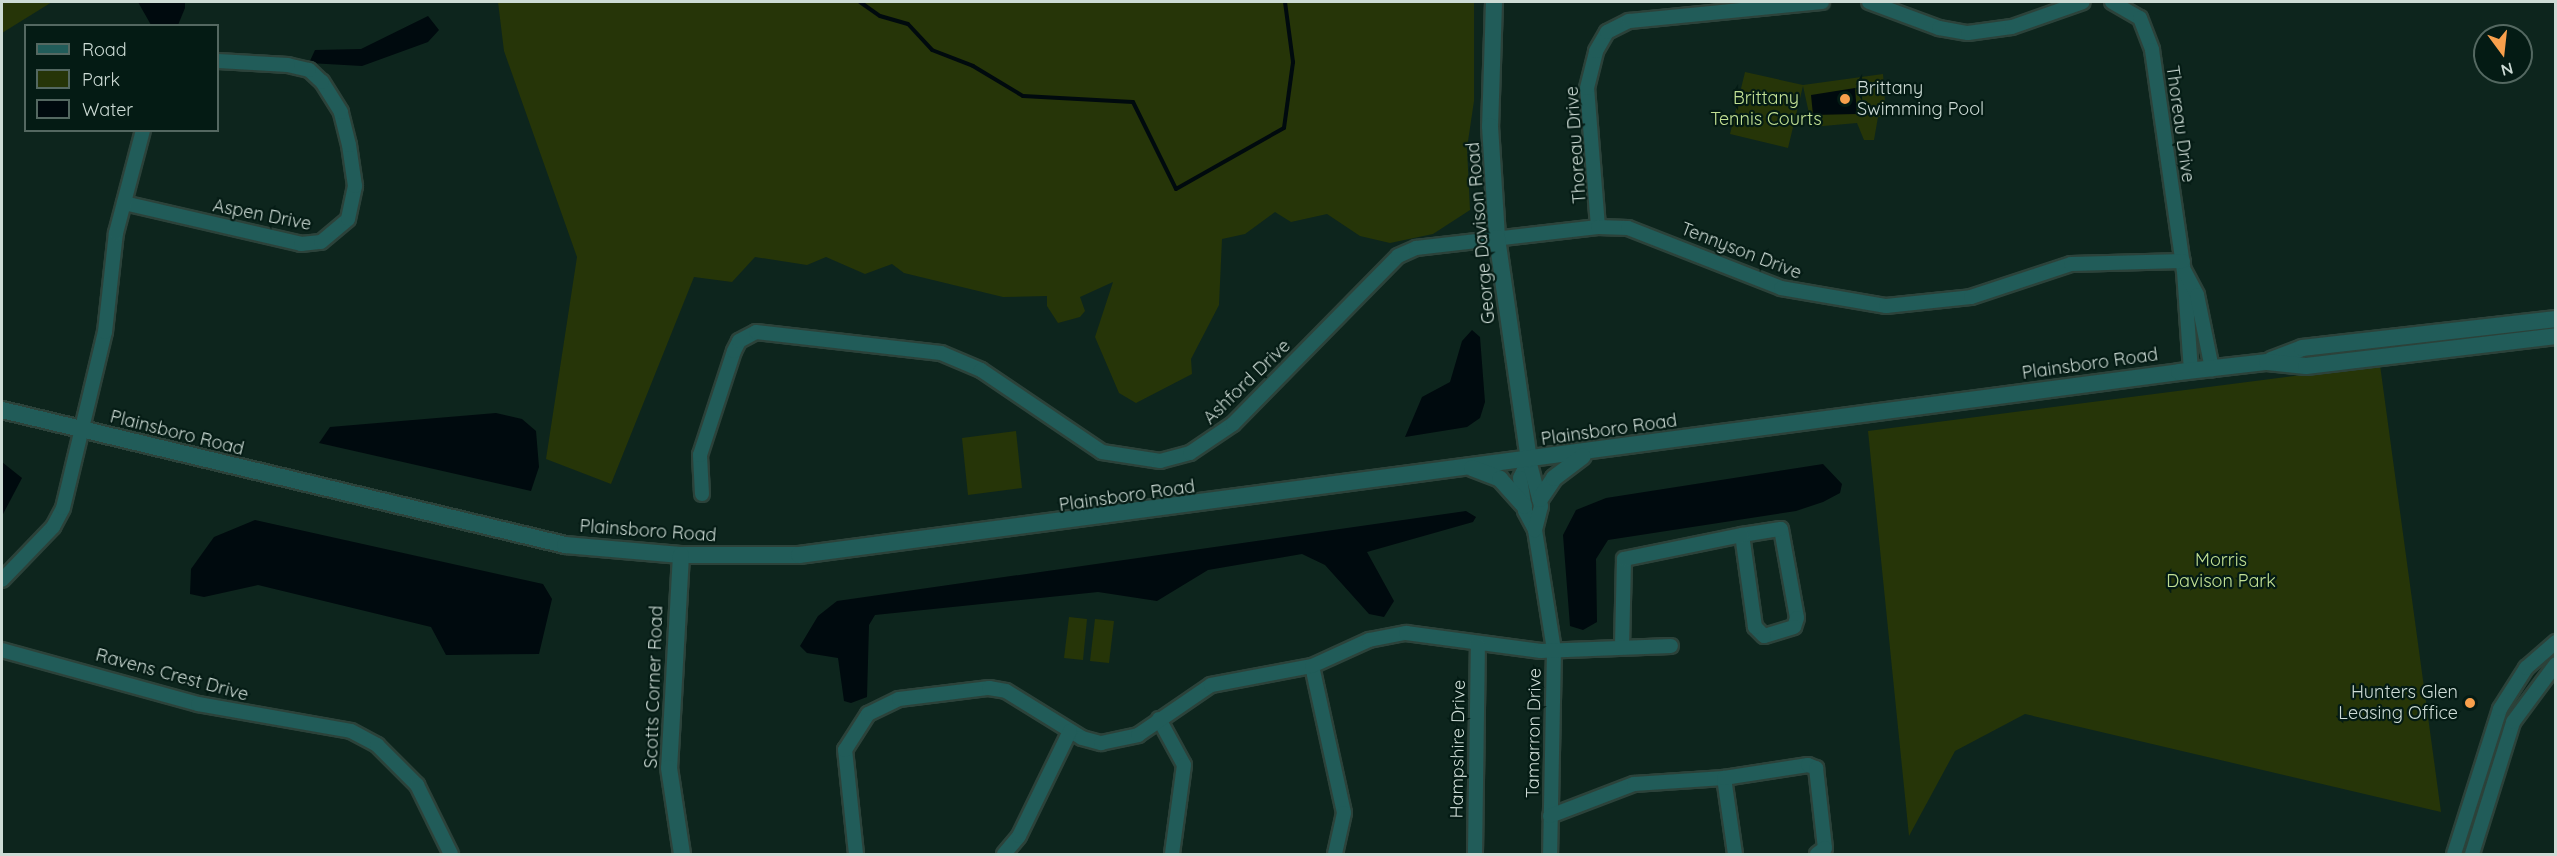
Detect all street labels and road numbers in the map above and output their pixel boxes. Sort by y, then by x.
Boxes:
street label: Thoreau Drive [2161,64,2199,184]
street label: Thoreau Drive [1561,85,1591,205]
street label: George Davison Road [1462,141,1500,325]
street label: Aspen Drive [211,195,313,235]
street label: Tennyson Drive [1678,218,1804,284]
street label: Ashford Drive [1199,335,1295,429]
street label: Plainsboro Road [2021,344,2159,384]
street label: Plainsboro Road [108,406,246,460]
street label: Plainsboro Road [1540,410,1678,450]
street label: Plainsboro Road [1058,476,1196,516]
street label: Plainsboro Road [579,515,717,547]
street label: Scotts Corner Road [640,605,668,769]
street label: Ravens Crest Drive [93,644,251,706]
street label: Tamarron Drive [1522,668,1546,798]
street label: Hampshire Drive [1446,679,1470,819]

